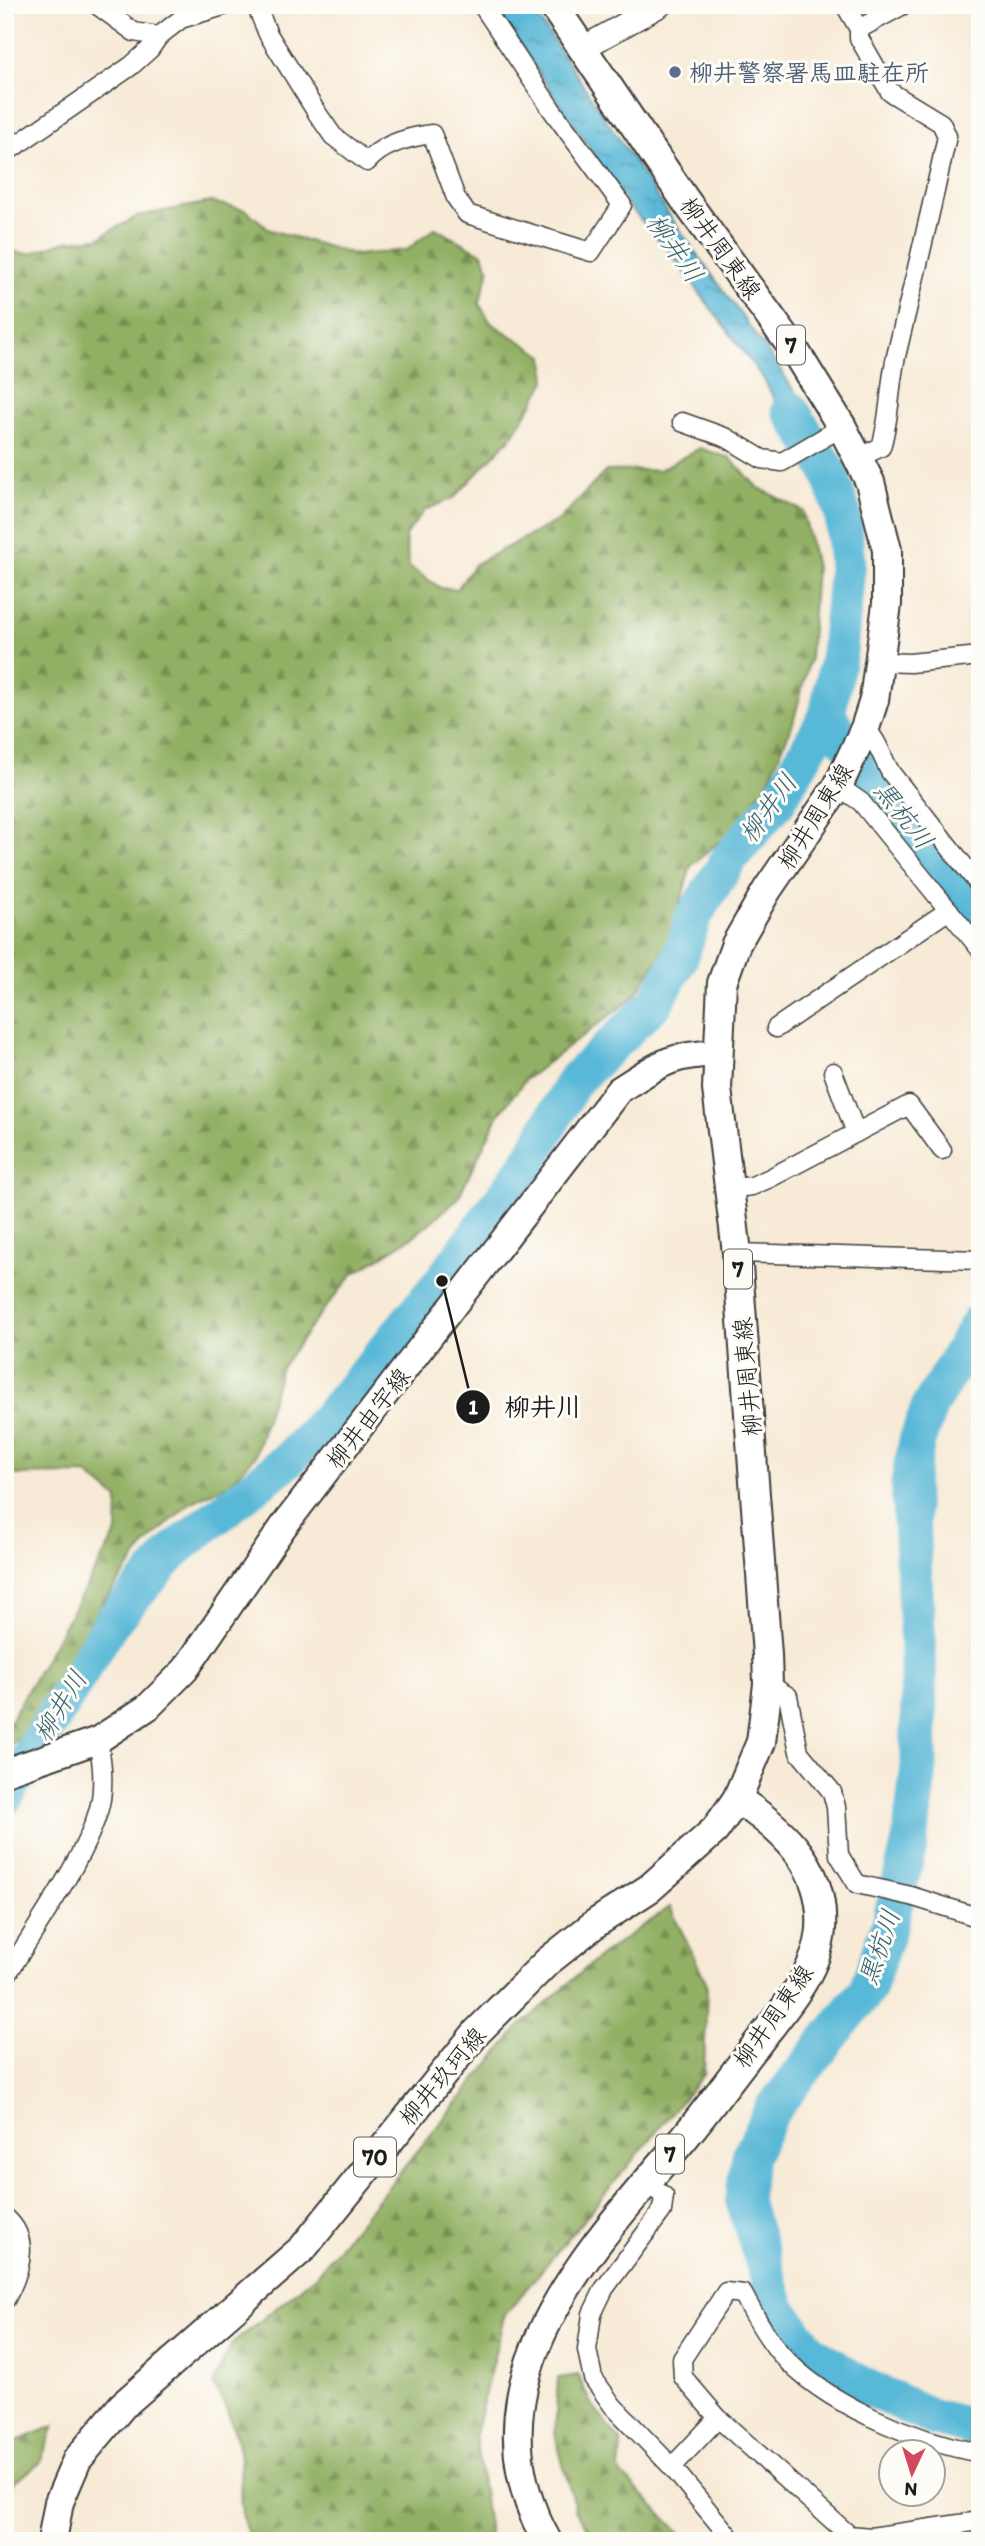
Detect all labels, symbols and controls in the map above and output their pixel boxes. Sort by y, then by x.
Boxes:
place label: 柳井警察署馬皿駐在所 [689,58,929,87]
marker: 柳井警察署馬皿駐在所 [667,64,683,80]
street label: 柳井周東線 [674,191,768,305]
water label: 柳井川 [640,207,710,289]
road number: 7 [777,326,805,364]
street label: 柳井周東線 [771,757,859,875]
water label: 柳井川 [732,767,804,849]
water label: 黒杭川 [867,774,941,856]
road number: 7 [724,1250,752,1288]
street label: 柳井周東線 [727,1316,767,1438]
street label: 柳井由宇線 [320,1362,416,1474]
callout: 柳井川 [455,1383,596,1430]
text: 柳井川 [504,1391,582,1423]
text: 1 [468,1394,478,1419]
water label: 柳井川 [26,1664,94,1748]
water label: 黒杭川 [851,1905,907,1989]
street label: 柳井周東線 [727,1959,819,2073]
street label: 柳井玖珂線 [392,2021,492,2131]
road number: 7 [656,2134,684,2174]
road number: 70 [354,2138,396,2176]
north arrow [876,2438,946,2508]
text: N [904,2478,918,2501]

